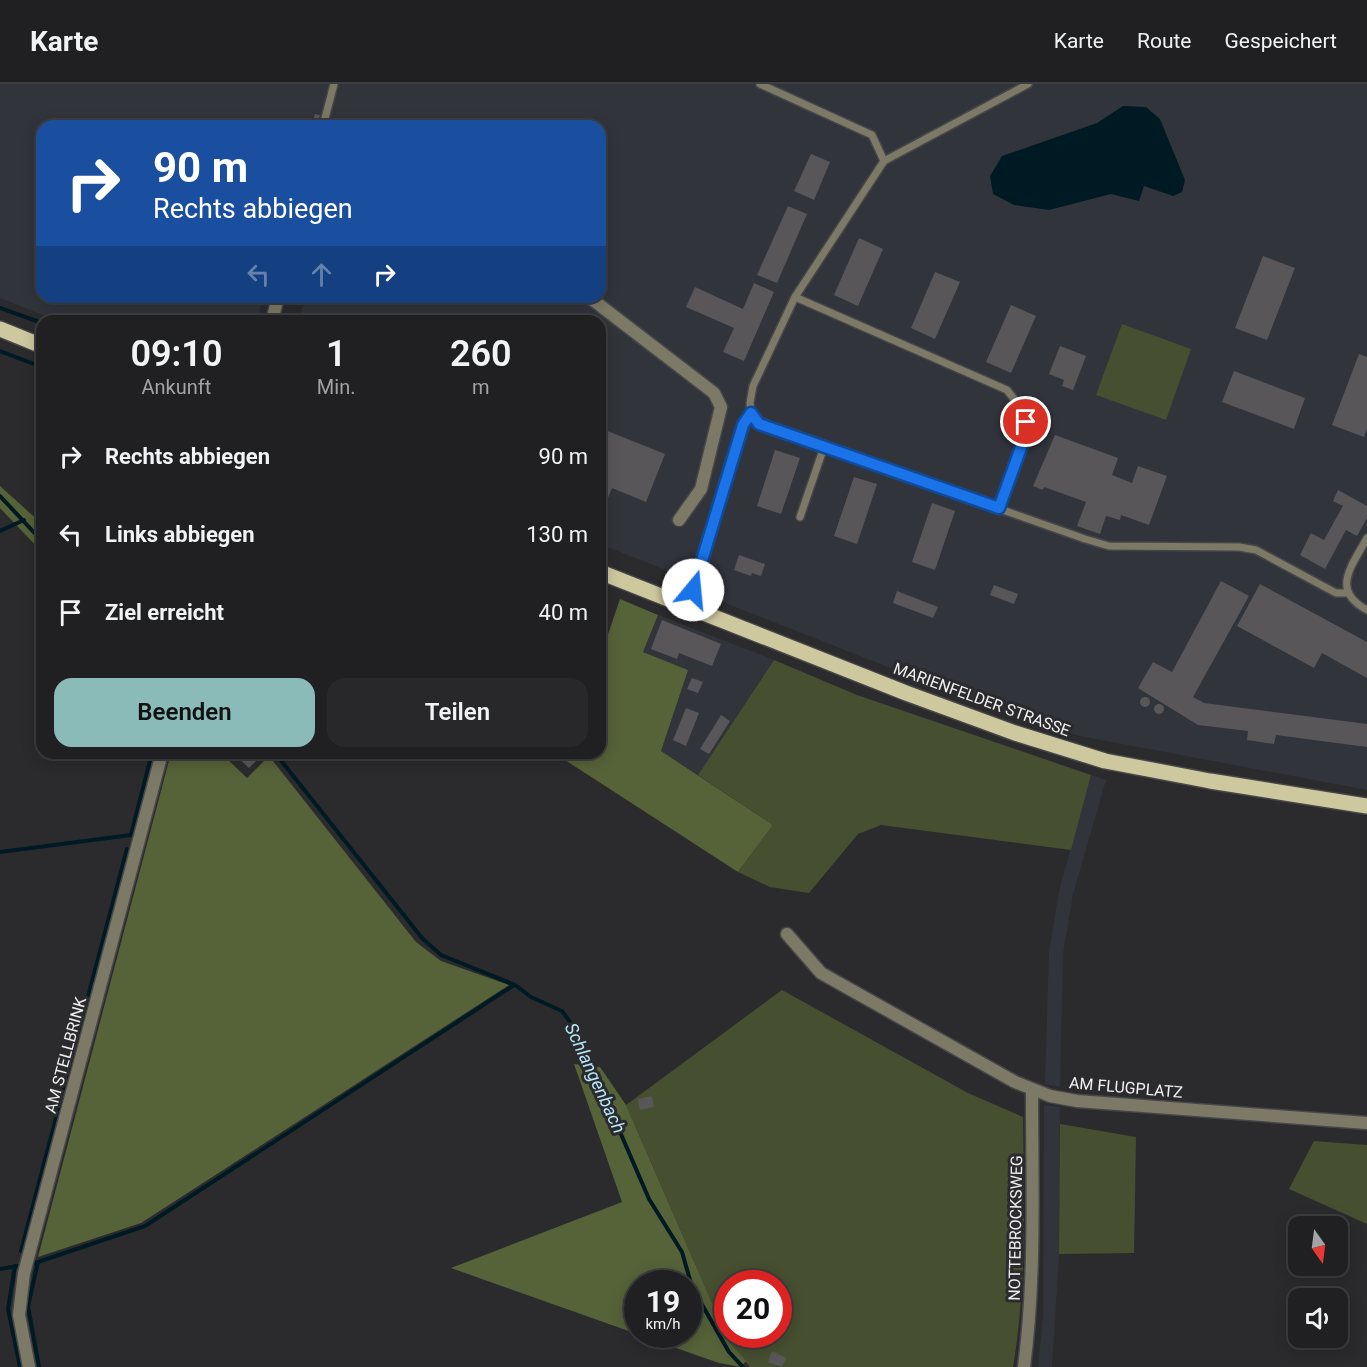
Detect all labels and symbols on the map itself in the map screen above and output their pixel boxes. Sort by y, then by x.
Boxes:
pin [1000,396,1051,447]
position arrow [661,558,725,622]
street label: MARIENFELDER STRASSE [891,659,1073,740]
street label: AM STELLBRINK [41,994,90,1115]
water label: Schlangenbach [561,1019,630,1136]
street label: AM FLUGPLATZ [1068,1073,1184,1102]
street label: NOTTEBROCKSWEG [1005,1155,1026,1301]
north arrow [1288,1216,1348,1276]
speed limit sign: 20 [714,1270,792,1348]

